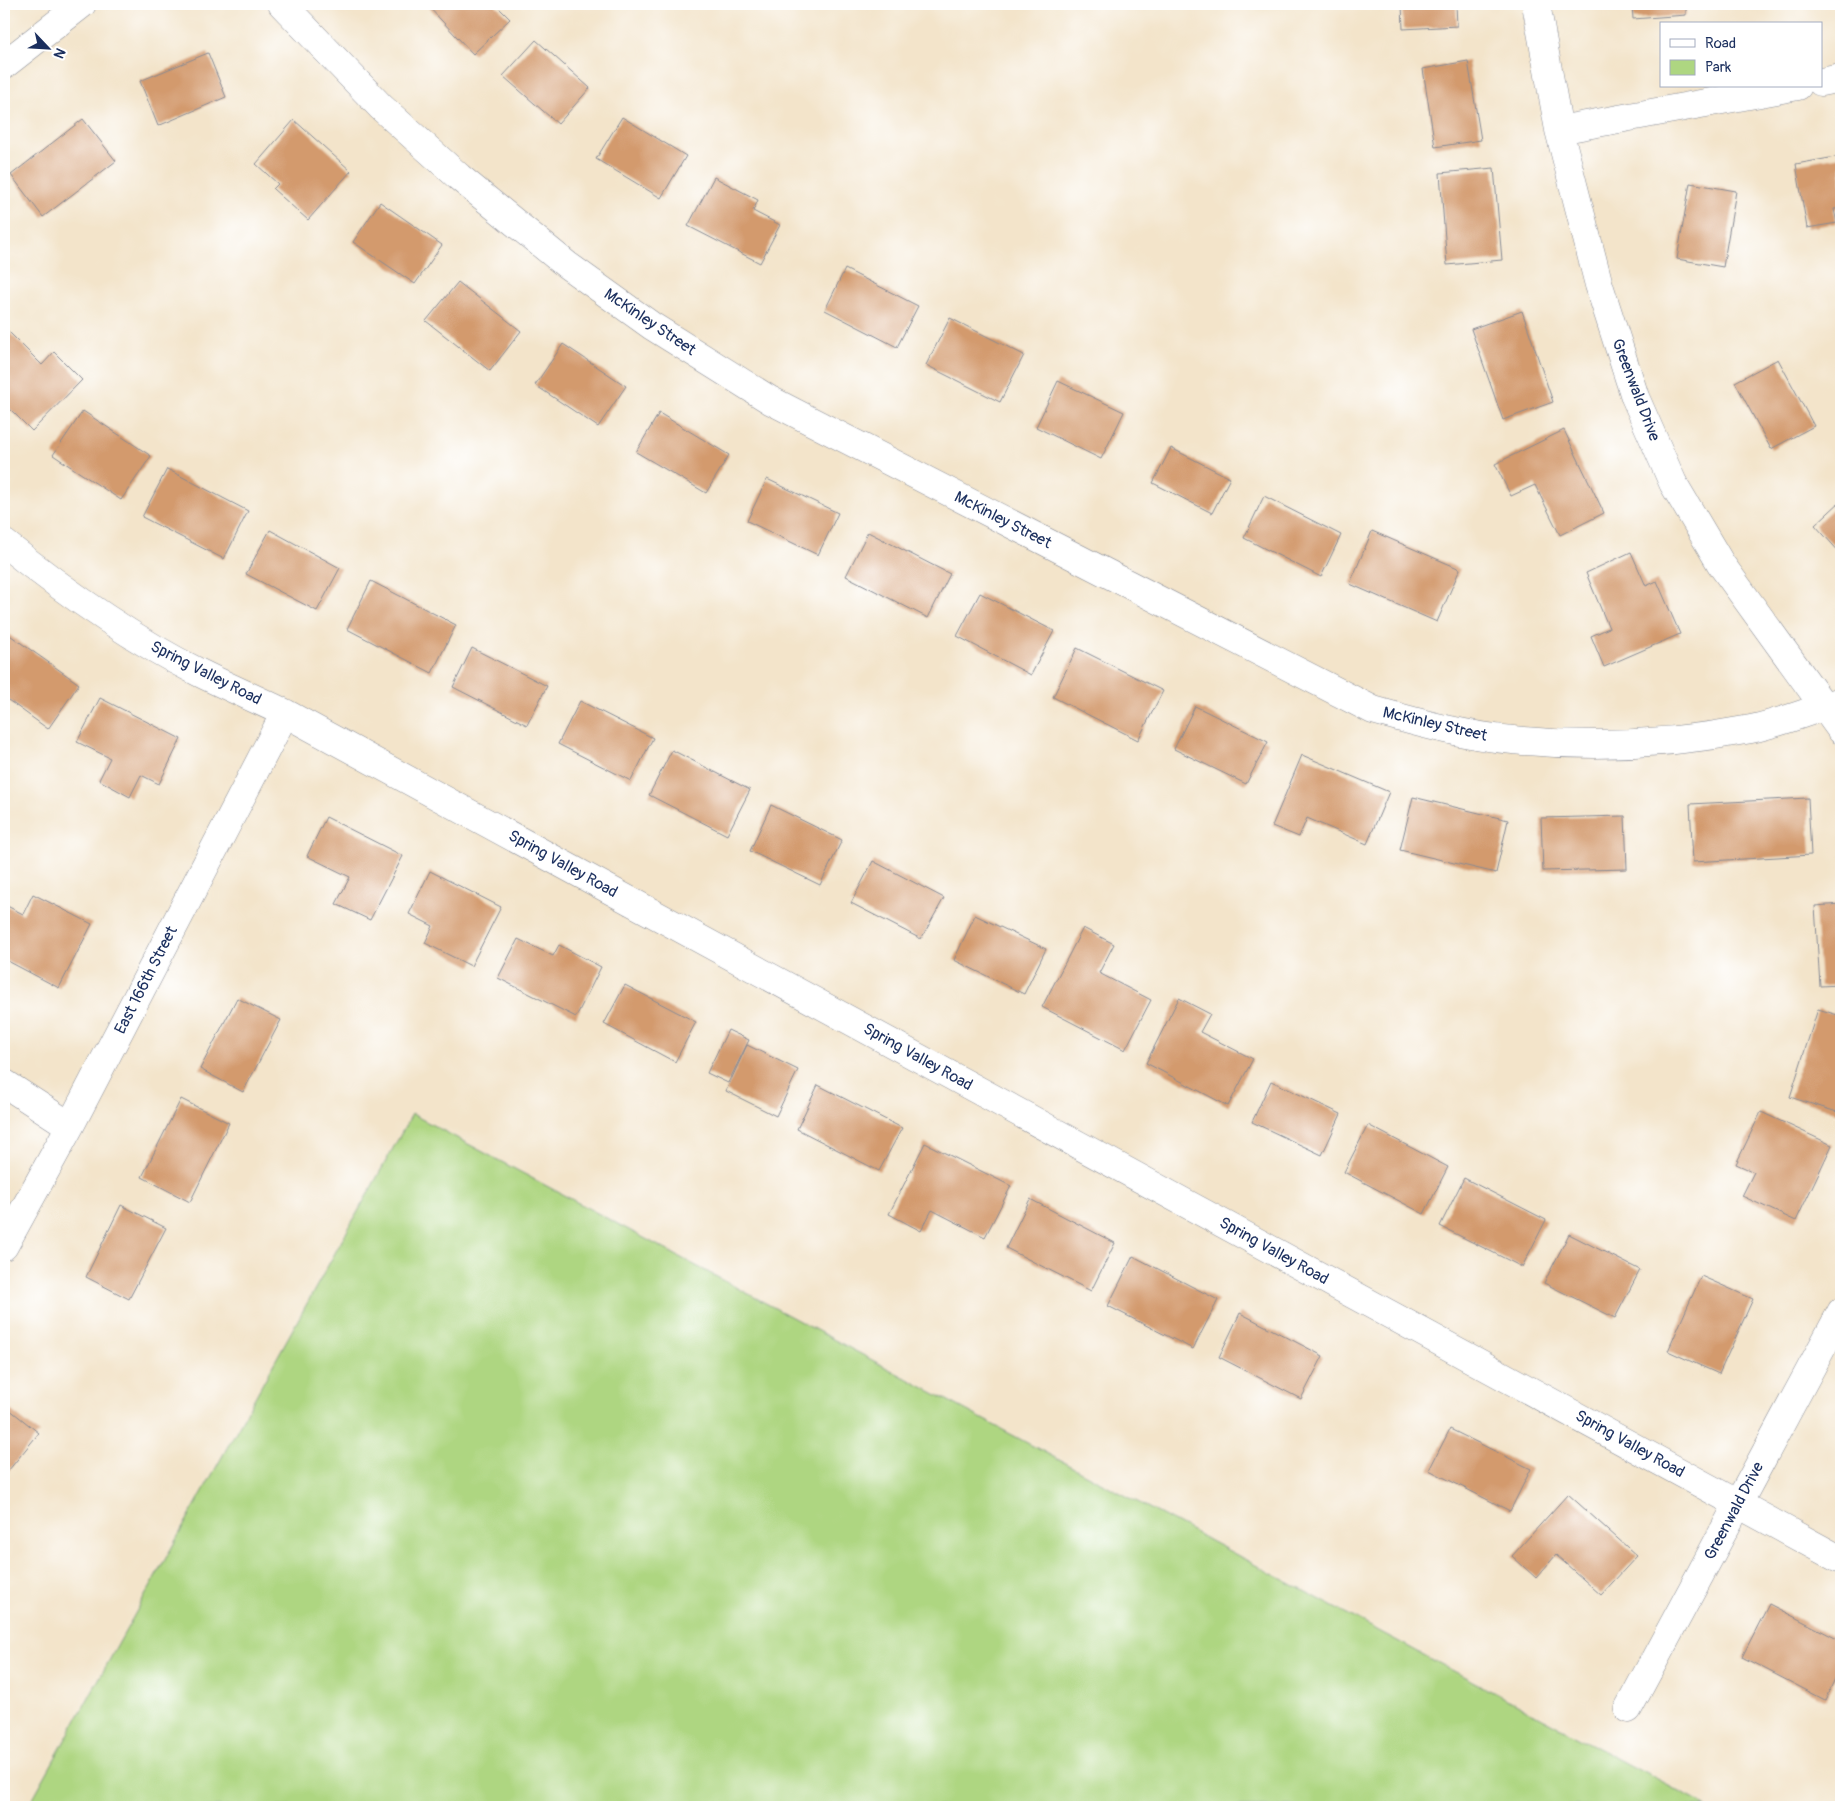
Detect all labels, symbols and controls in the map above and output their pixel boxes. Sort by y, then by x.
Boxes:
north arrow [22,22,72,72]
legend [1660,22,1822,88]
text: Road [1705,34,1736,53]
text: N [50,45,69,61]
text: Park [1705,58,1732,77]
street label: McKinley Street [600,284,700,360]
street label: Greenwald Drive [1607,336,1665,444]
street label: McKinley Street [951,487,1055,553]
street label: Spring Valley Road [147,636,265,710]
street label: McKinley Street [1381,702,1490,746]
street label: Spring Valley Road [505,826,621,902]
street label: East 166th Street [110,922,182,1037]
street label: Spring Valley Road [860,1019,976,1095]
street label: Spring Valley Road [1216,1213,1332,1289]
street label: Spring Valley Road [1572,1406,1688,1482]
street label: Greenwald Drive [1700,1459,1768,1563]

